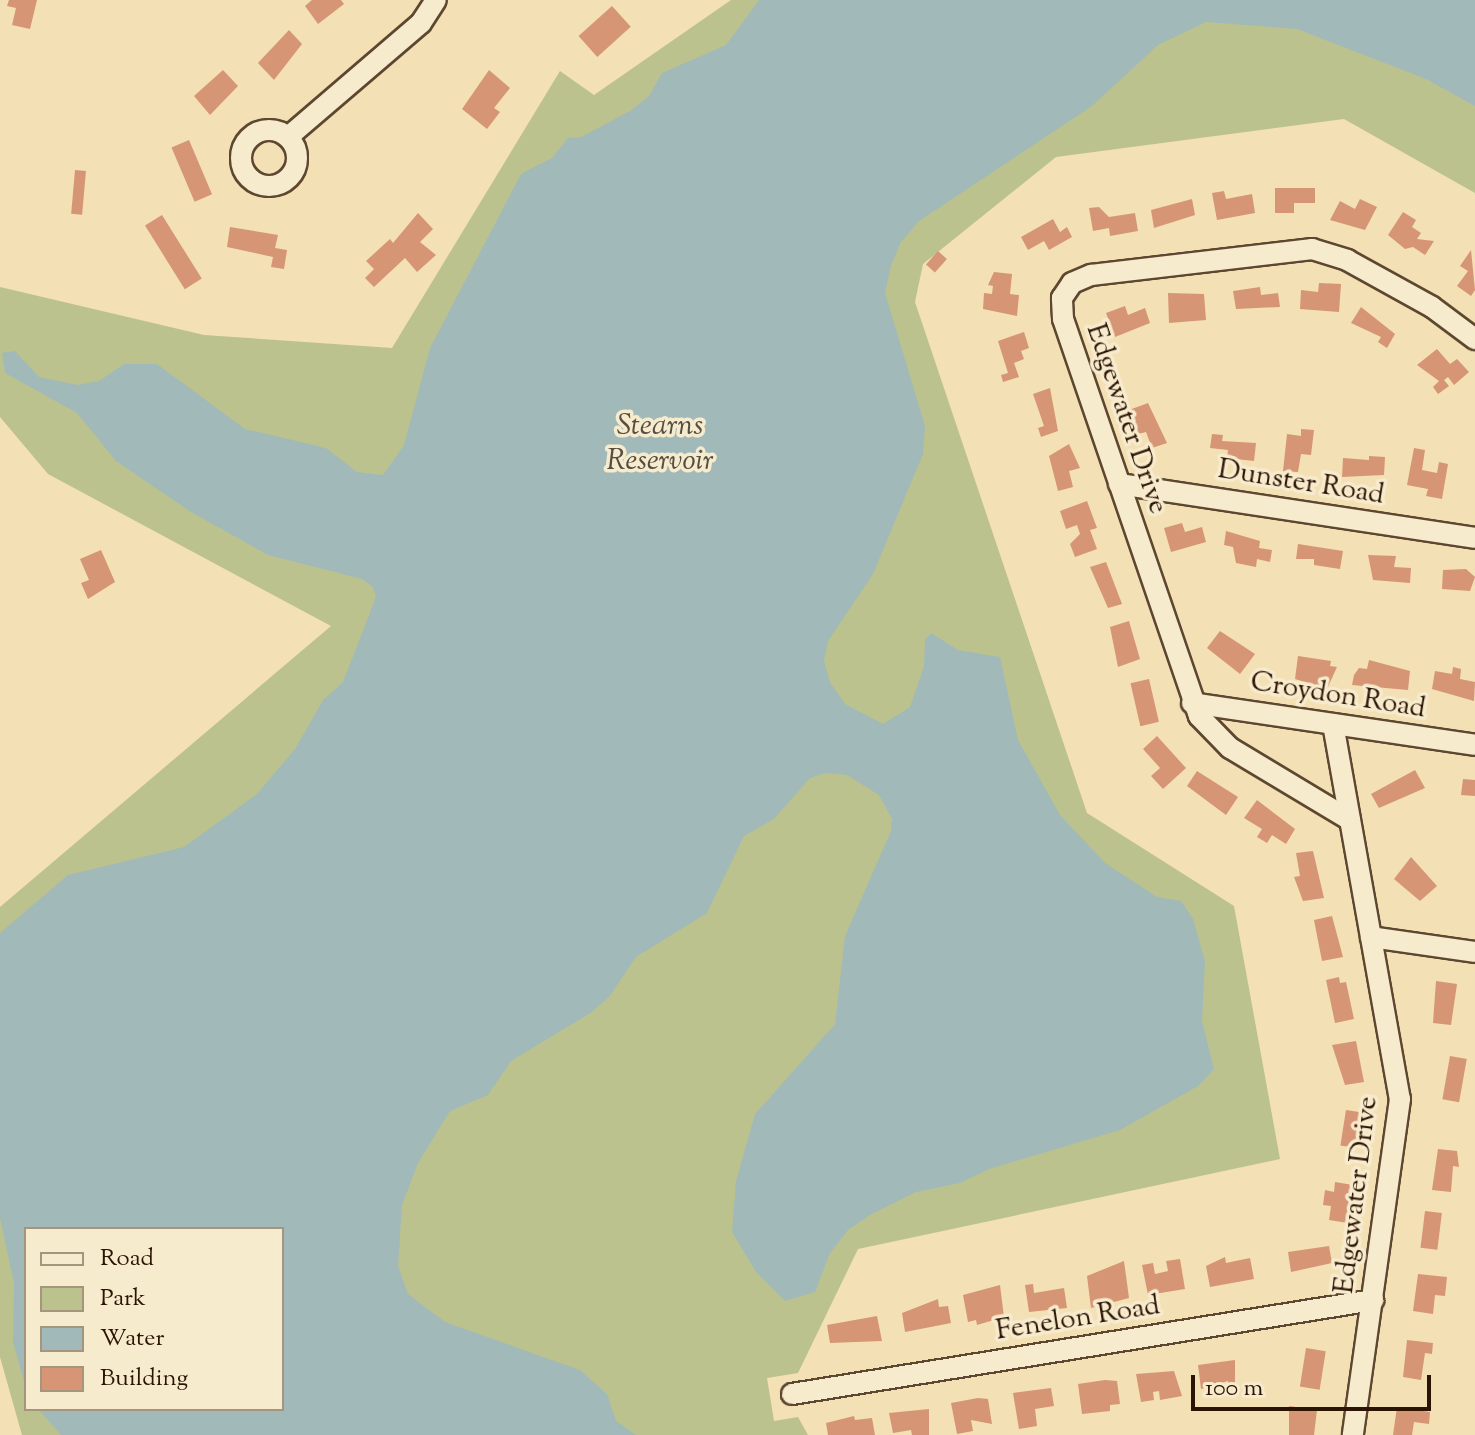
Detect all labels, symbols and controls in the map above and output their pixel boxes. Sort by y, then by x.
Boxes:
street label: Edgewater Drive [1078,320,1174,518]
water label: Stearns Reservoir [607,409,713,480]
street label: Dunster Road [1215,453,1387,513]
street label: Croydon Road [1248,666,1428,726]
street label: Edgewater Drive [1328,1094,1386,1296]
legend [24,1227,284,1411]
text: Road [100,1242,154,1276]
text: Park [100,1282,146,1316]
street label: Fenelon Road [994,1289,1162,1349]
text: Water [100,1322,164,1356]
scale bar [1195,1359,1435,1409]
text: Building [100,1362,188,1396]
text: 100 m [1205,1372,1263,1406]

